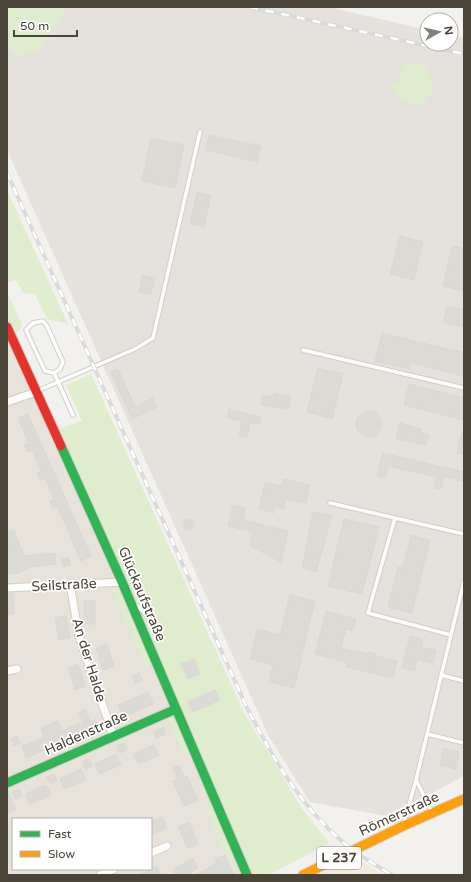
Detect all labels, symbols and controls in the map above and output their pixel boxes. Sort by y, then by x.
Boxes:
scale bar [14,12,77,38]
north arrow [419,12,459,52]
text: 50 m [20,19,49,33]
text: N [441,25,455,36]
street label: Glückaufstraße [114,544,170,644]
street label: Seilstraße [31,575,97,595]
street label: An der Halde [68,616,110,704]
street label: Haldenstraße [42,707,130,759]
street label: Römerstraße [356,788,442,840]
legend [12,818,152,870]
text: Fast [48,827,72,841]
text: Slow [48,847,75,861]
road number: L 237 [317,847,361,869]

